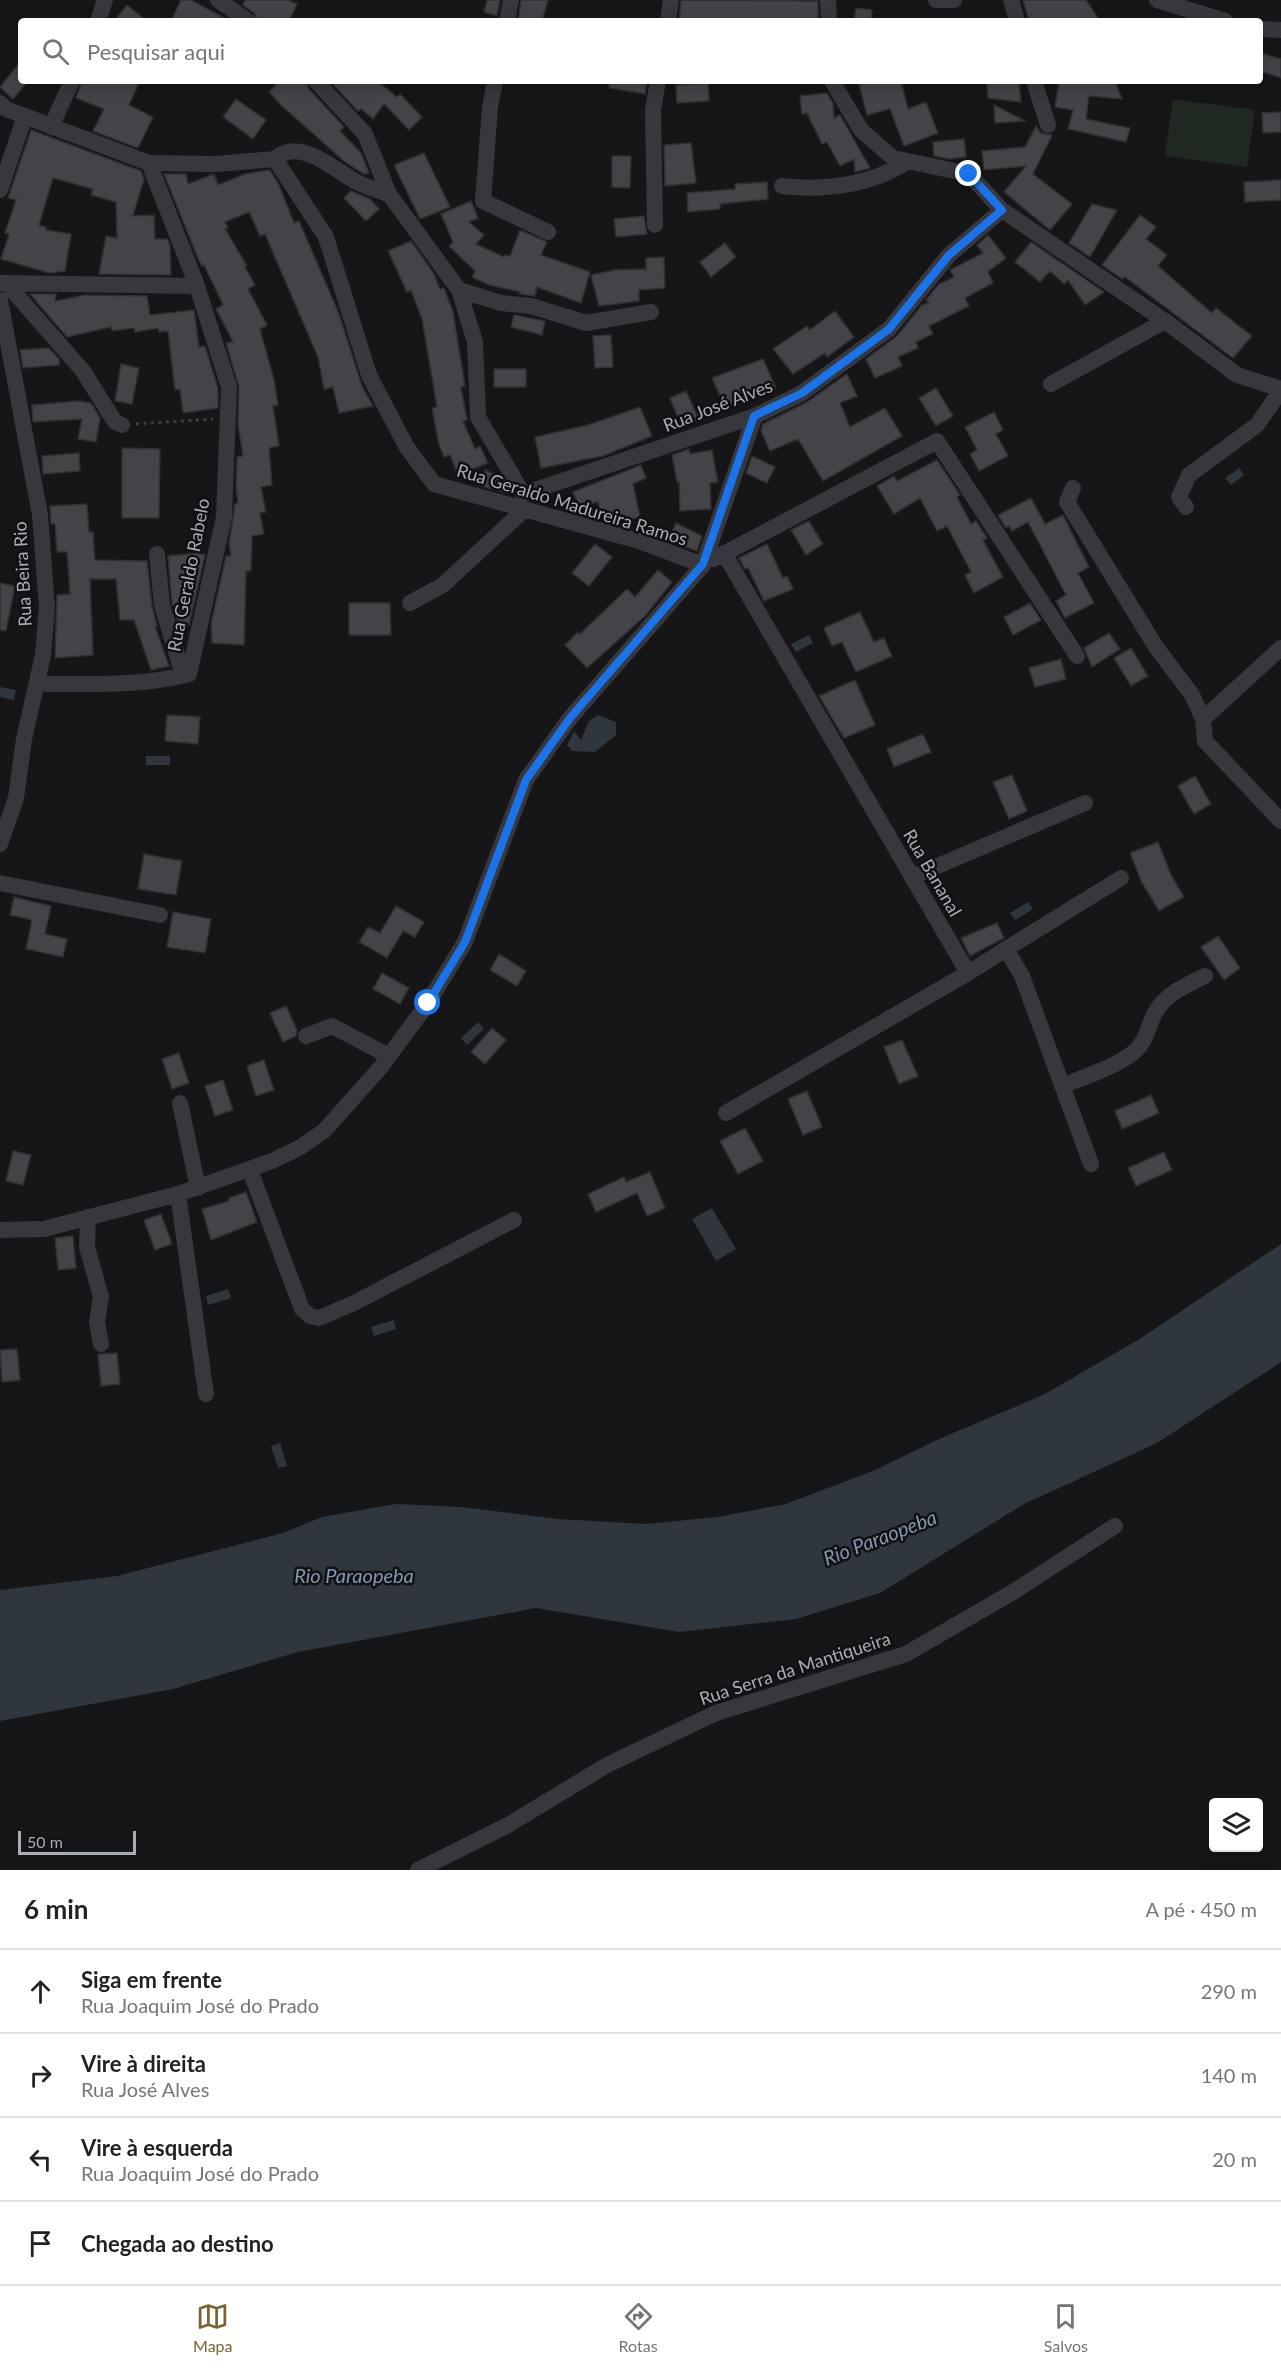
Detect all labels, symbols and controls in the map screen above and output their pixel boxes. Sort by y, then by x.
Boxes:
search box [18,18,1263,84]
icon: search [39,35,72,68]
text: Pesquisar aqui [87,38,225,65]
route end [955,160,981,186]
street label: Rua José Alves [660,374,776,436]
street label: Rua Geraldo Madureira Ramos [454,458,690,550]
street label: Rua Geraldo Rabelo [162,496,214,653]
street label: Rua Beira Rio [8,521,36,627]
street label: Rua Bananal [899,825,967,920]
route start [414,989,440,1015]
water label: Rio Paraopeba [819,1504,940,1570]
water label: Rio Paraopeba [294,1563,414,1587]
street label: Rua Serra da Mantiqueira [696,1627,893,1709]
map controls [1209,1798,1263,1852]
button: layers [1209,1798,1263,1852]
scale bar [18,1828,136,1856]
text: 50 m [27,1832,63,1851]
text: 6 min [24,1893,88,1925]
text: A pé · 450 m [1145,1897,1257,1921]
text: Siga em frente [81,1966,222,1993]
icon: ahead [24,1975,57,2008]
text: 290 m [1201,1979,1257,2003]
text: Rua Joaquim José do Prado [81,1993,319,2017]
text: Vire à direita [81,2050,206,2077]
icon: right [24,2059,57,2092]
text: 140 m [1201,2063,1257,2087]
text: Rua José Alves [81,2077,209,2101]
text: Vire à esquerda [81,2134,233,2161]
icon: left [24,2143,57,2176]
text: 20 m [1212,2147,1257,2171]
text: Rua Joaquim José do Prado [81,2161,319,2185]
icon: arrive [24,2227,57,2260]
text: Chegada ao destino [81,2230,274,2257]
tab: Mapa [193,2300,233,2355]
tab: Rotas [619,2300,658,2355]
tab: Salvos [1044,2300,1088,2355]

